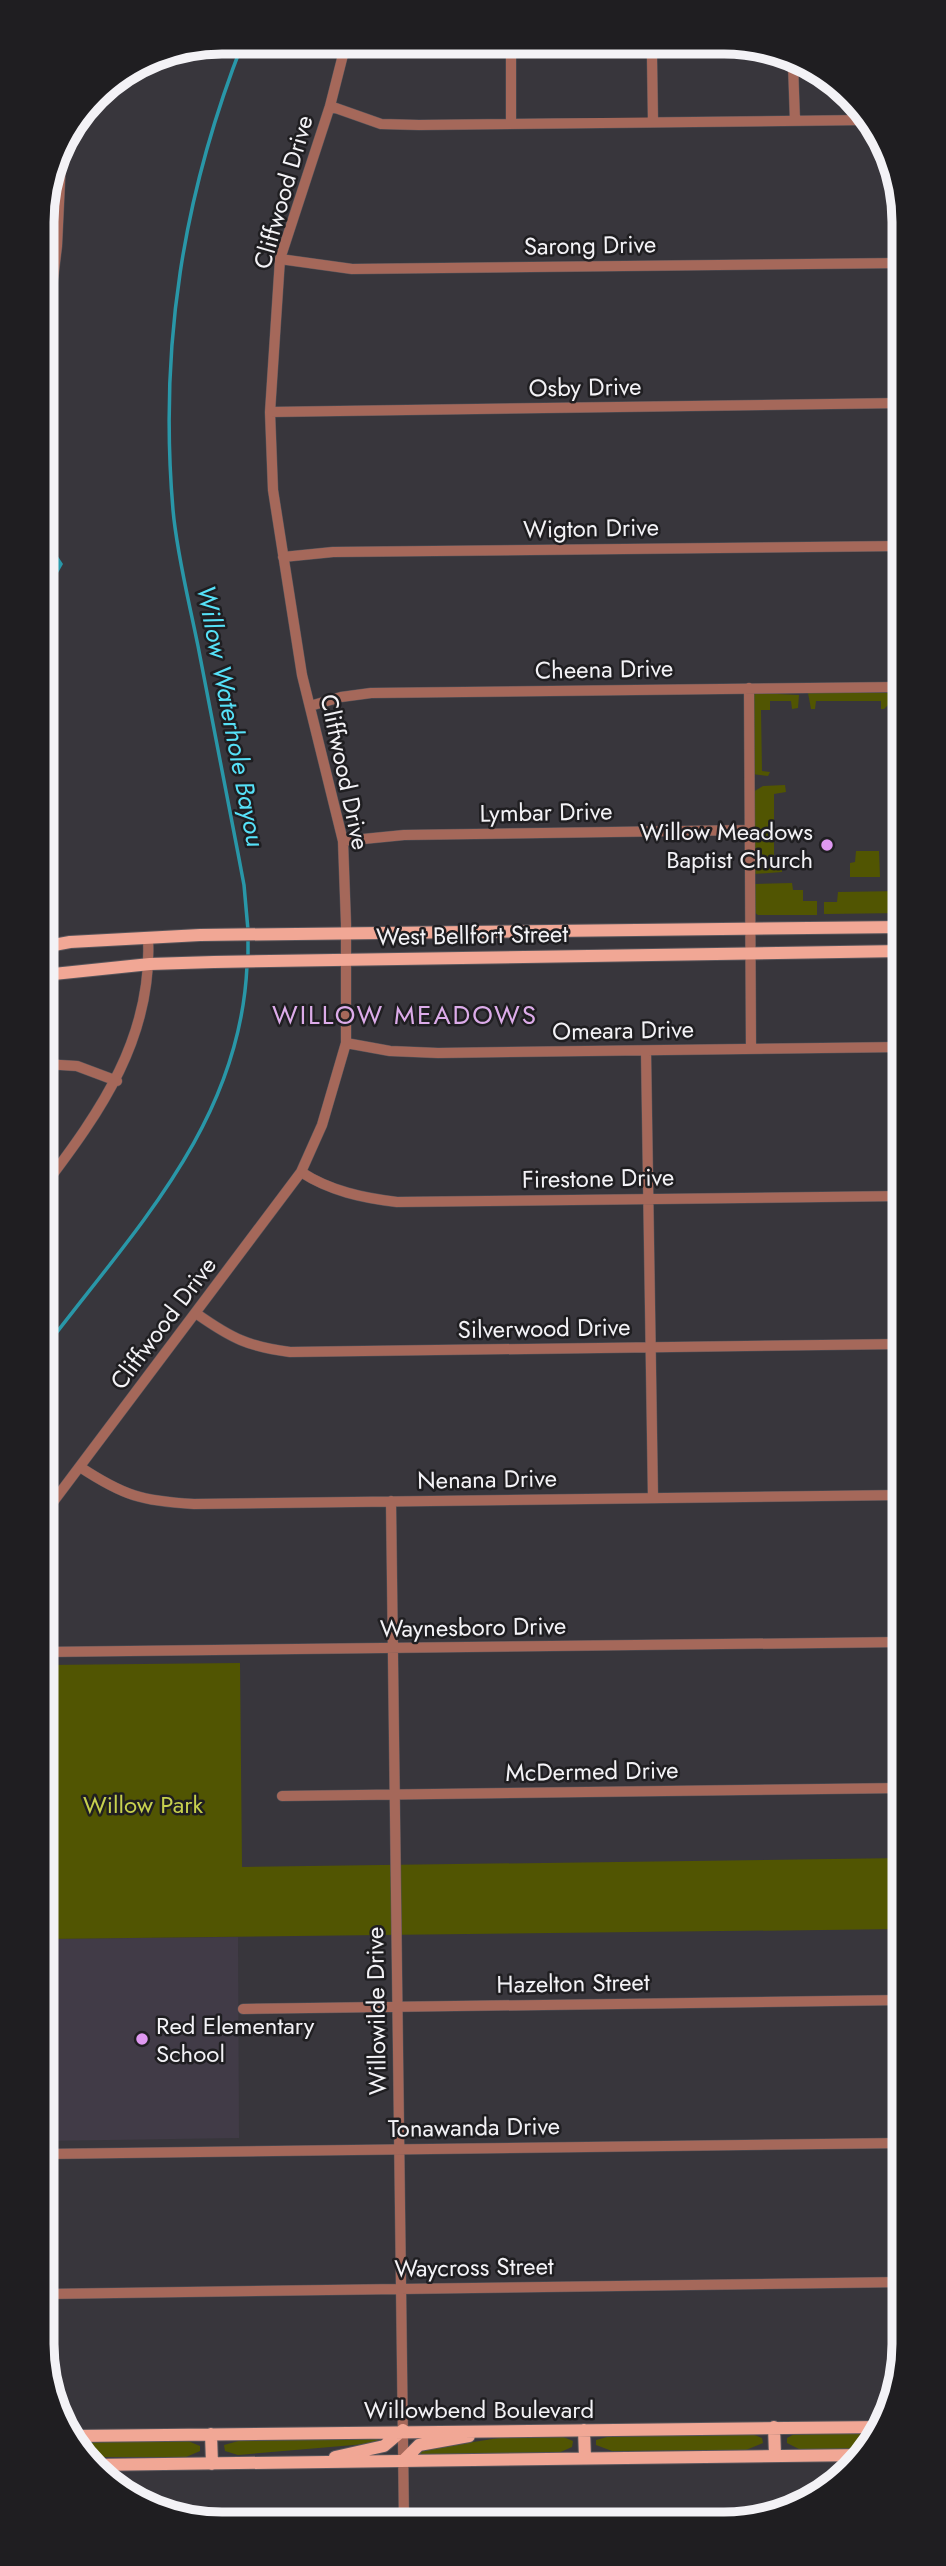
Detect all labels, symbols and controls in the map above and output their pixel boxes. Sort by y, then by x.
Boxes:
street label: Cliffwood Drive [244,111,322,273]
street label: Sarong Drive [523,226,657,264]
street label: Osby Drive [528,369,642,405]
street label: Wigton Drive [523,509,659,547]
water label: Willow Waterhole Bayou [187,582,275,850]
street label: Cheena Drive [534,650,674,688]
street label: Cliffwood Drive [311,691,379,853]
street label: Lymbar Drive [479,793,613,831]
place label: Willow Meadows Baptist Church [640,814,813,877]
marker: Willow Meadows Baptist Church [819,837,835,853]
street label: West Bellfort Street [376,916,569,954]
district label: WILLOW MEADOWS [272,996,538,1034]
street label: Omeara Drive [552,1011,694,1049]
street label: Firestone Drive [521,1159,675,1197]
street label: Cliffwood Drive [101,1249,225,1397]
street label: Silverwood Drive [457,1309,631,1347]
street label: Nenana Drive [417,1460,557,1498]
street label: Waynesboro Drive [380,1608,566,1646]
street label: McDermed Drive [505,1752,679,1790]
park label: Willow Park [83,1787,203,1822]
street label: Willowilde Drive [357,1926,395,2096]
street label: Hazelton Street [496,1964,650,2002]
place label: Red Elementary School [156,2008,315,2071]
marker: Red Elementary School [134,2031,150,2047]
street label: Tonawanda Drive [388,2108,560,2146]
street label: Waycross Street [394,2248,554,2286]
street label: Willowbend Boulevard [364,2392,594,2427]

